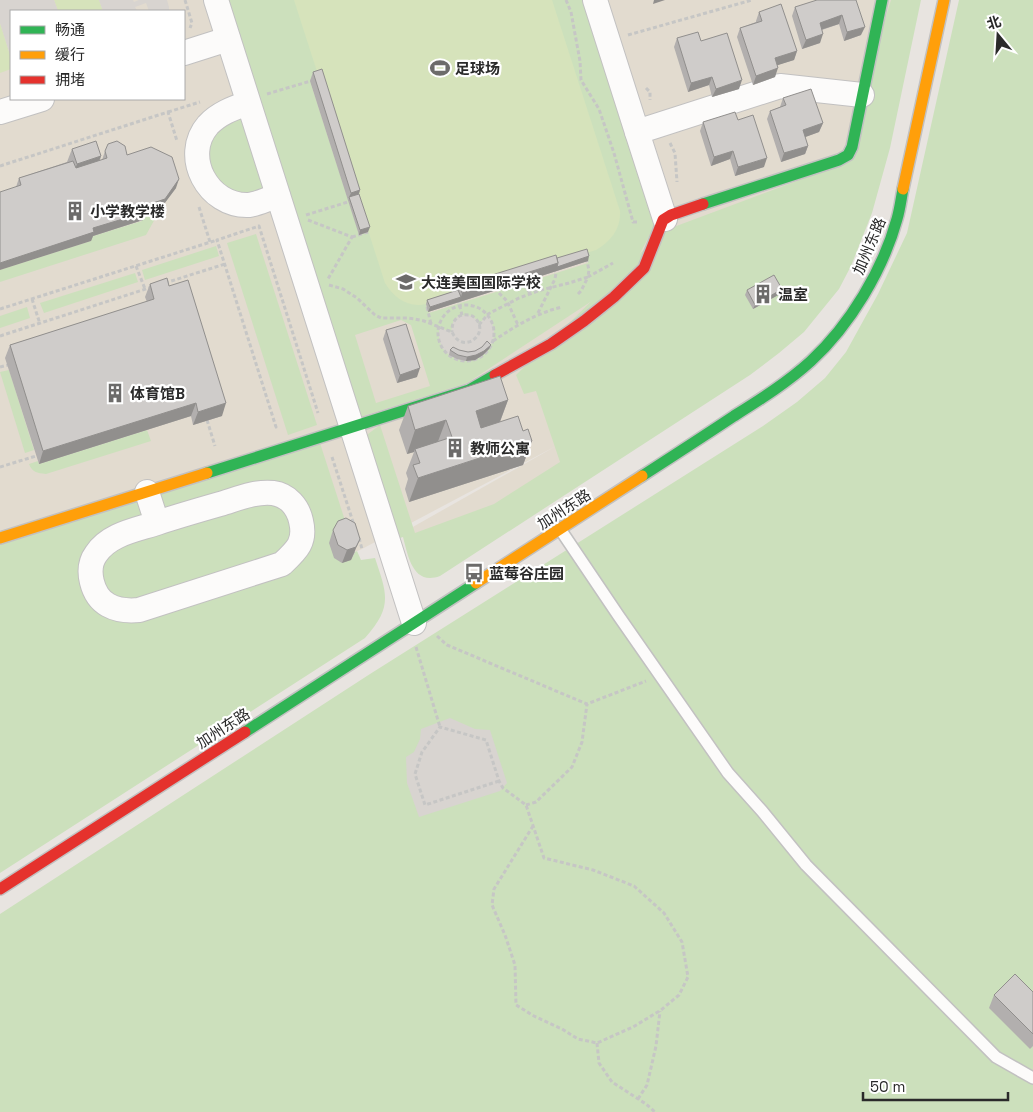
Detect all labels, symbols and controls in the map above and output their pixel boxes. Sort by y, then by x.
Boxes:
legend [10,10,185,100]
north arrow [973,10,1023,60]
text: 北 [985,12,1003,33]
text: 畅通 [55,20,85,39]
text: 缓行 [55,45,85,64]
sports icon: 足球场 [429,57,451,79]
place label: 足球场 [455,59,500,78]
text: 拥堵 [55,70,85,89]
building icon: 小学教学楼 [64,200,86,222]
place label: 小学教学楼 [90,202,165,221]
street label: 加州东路 [849,215,889,277]
school or university icon: 大连美国国际学校 [395,271,417,293]
place label: 大连美国国际学校 [421,273,541,292]
building icon: 温室 [752,283,774,305]
place label: 温室 [778,285,808,304]
building icon: 体育馆B [104,382,126,404]
place label: 体育馆B [130,384,185,403]
building icon: 教师公寓 [444,437,466,459]
place label: 教师公寓 [470,439,530,458]
street label: 加州东路 [534,485,594,533]
bus stop icon: 蓝莓谷庄园 [463,562,485,584]
place label: 蓝莓谷庄园 [489,564,564,583]
street label: 加州东路 [193,704,253,752]
scale bar [863,1070,1008,1102]
text: 50 m [870,1077,905,1096]

